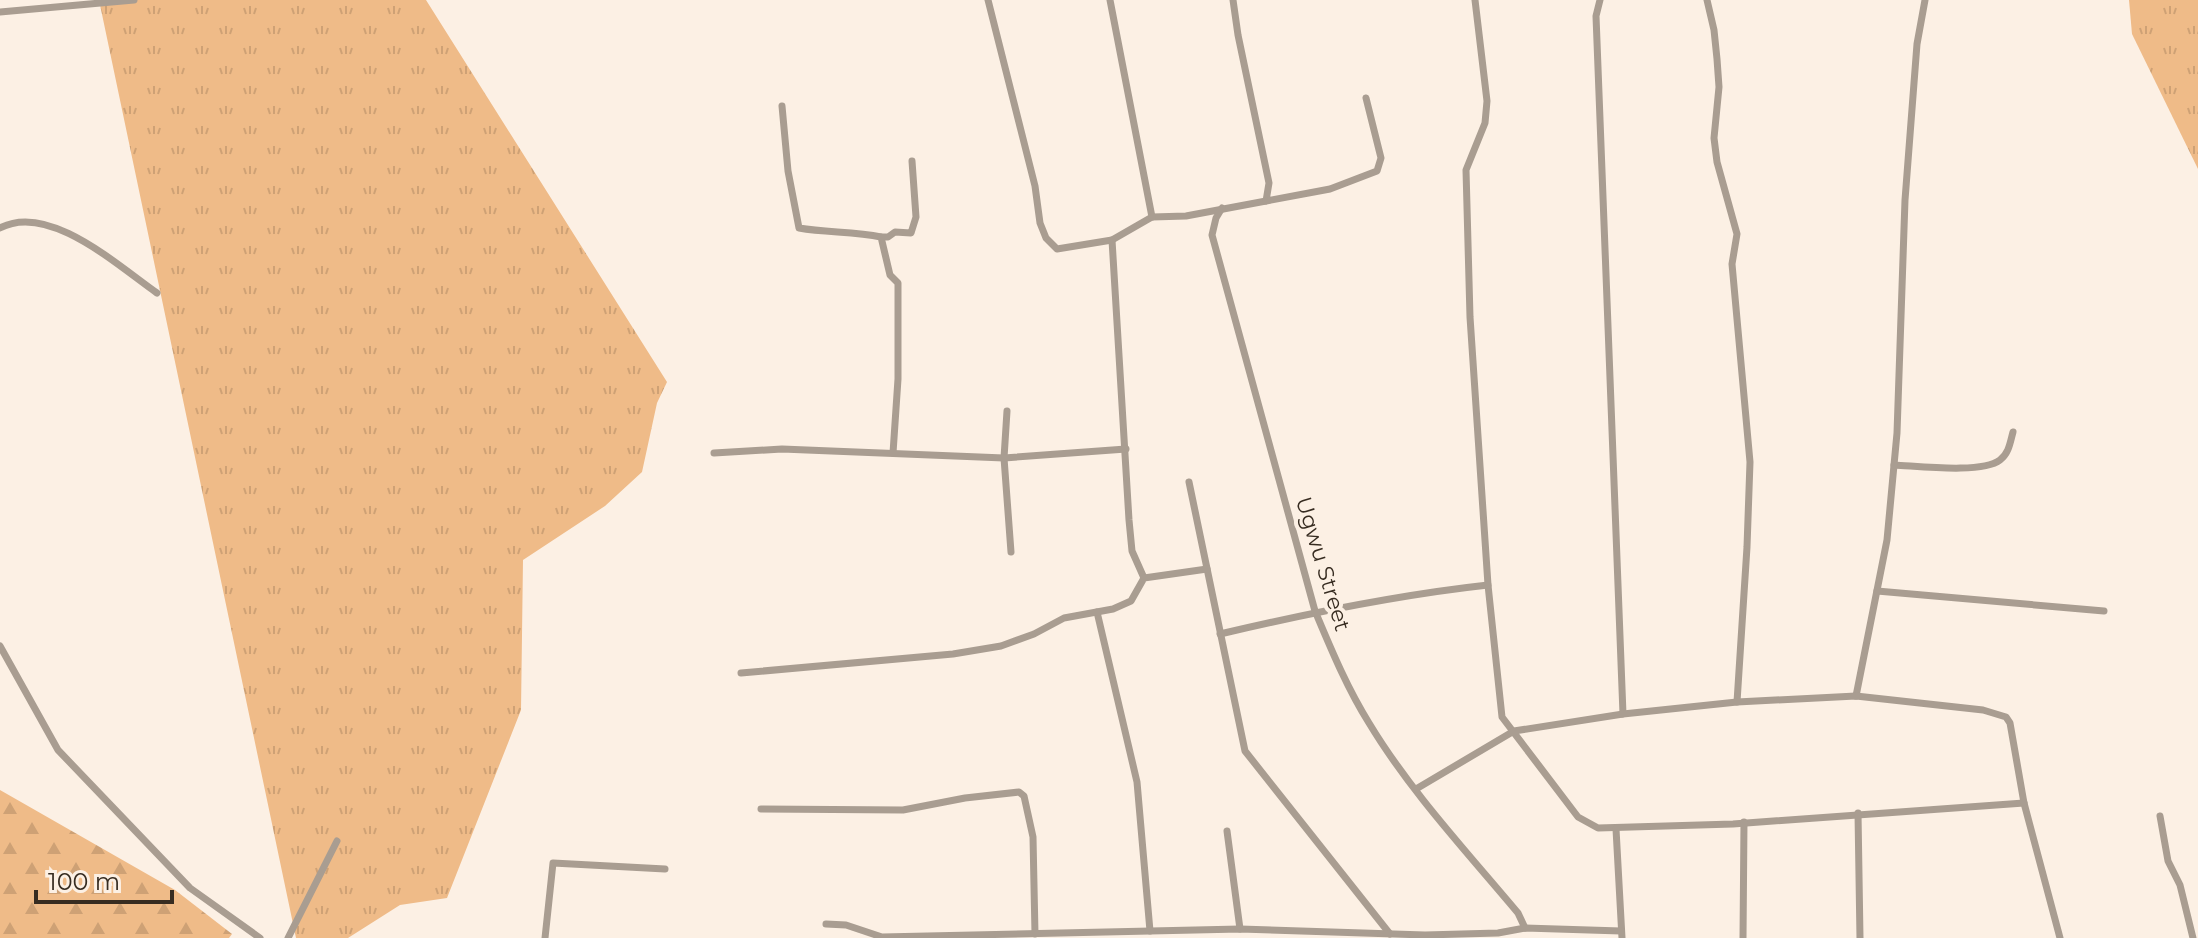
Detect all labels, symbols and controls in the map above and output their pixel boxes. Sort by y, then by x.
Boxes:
street label: Ugwu Street [1290,494,1356,634]
scale bar [36,854,172,904]
text: 100 m [48,867,120,896]

